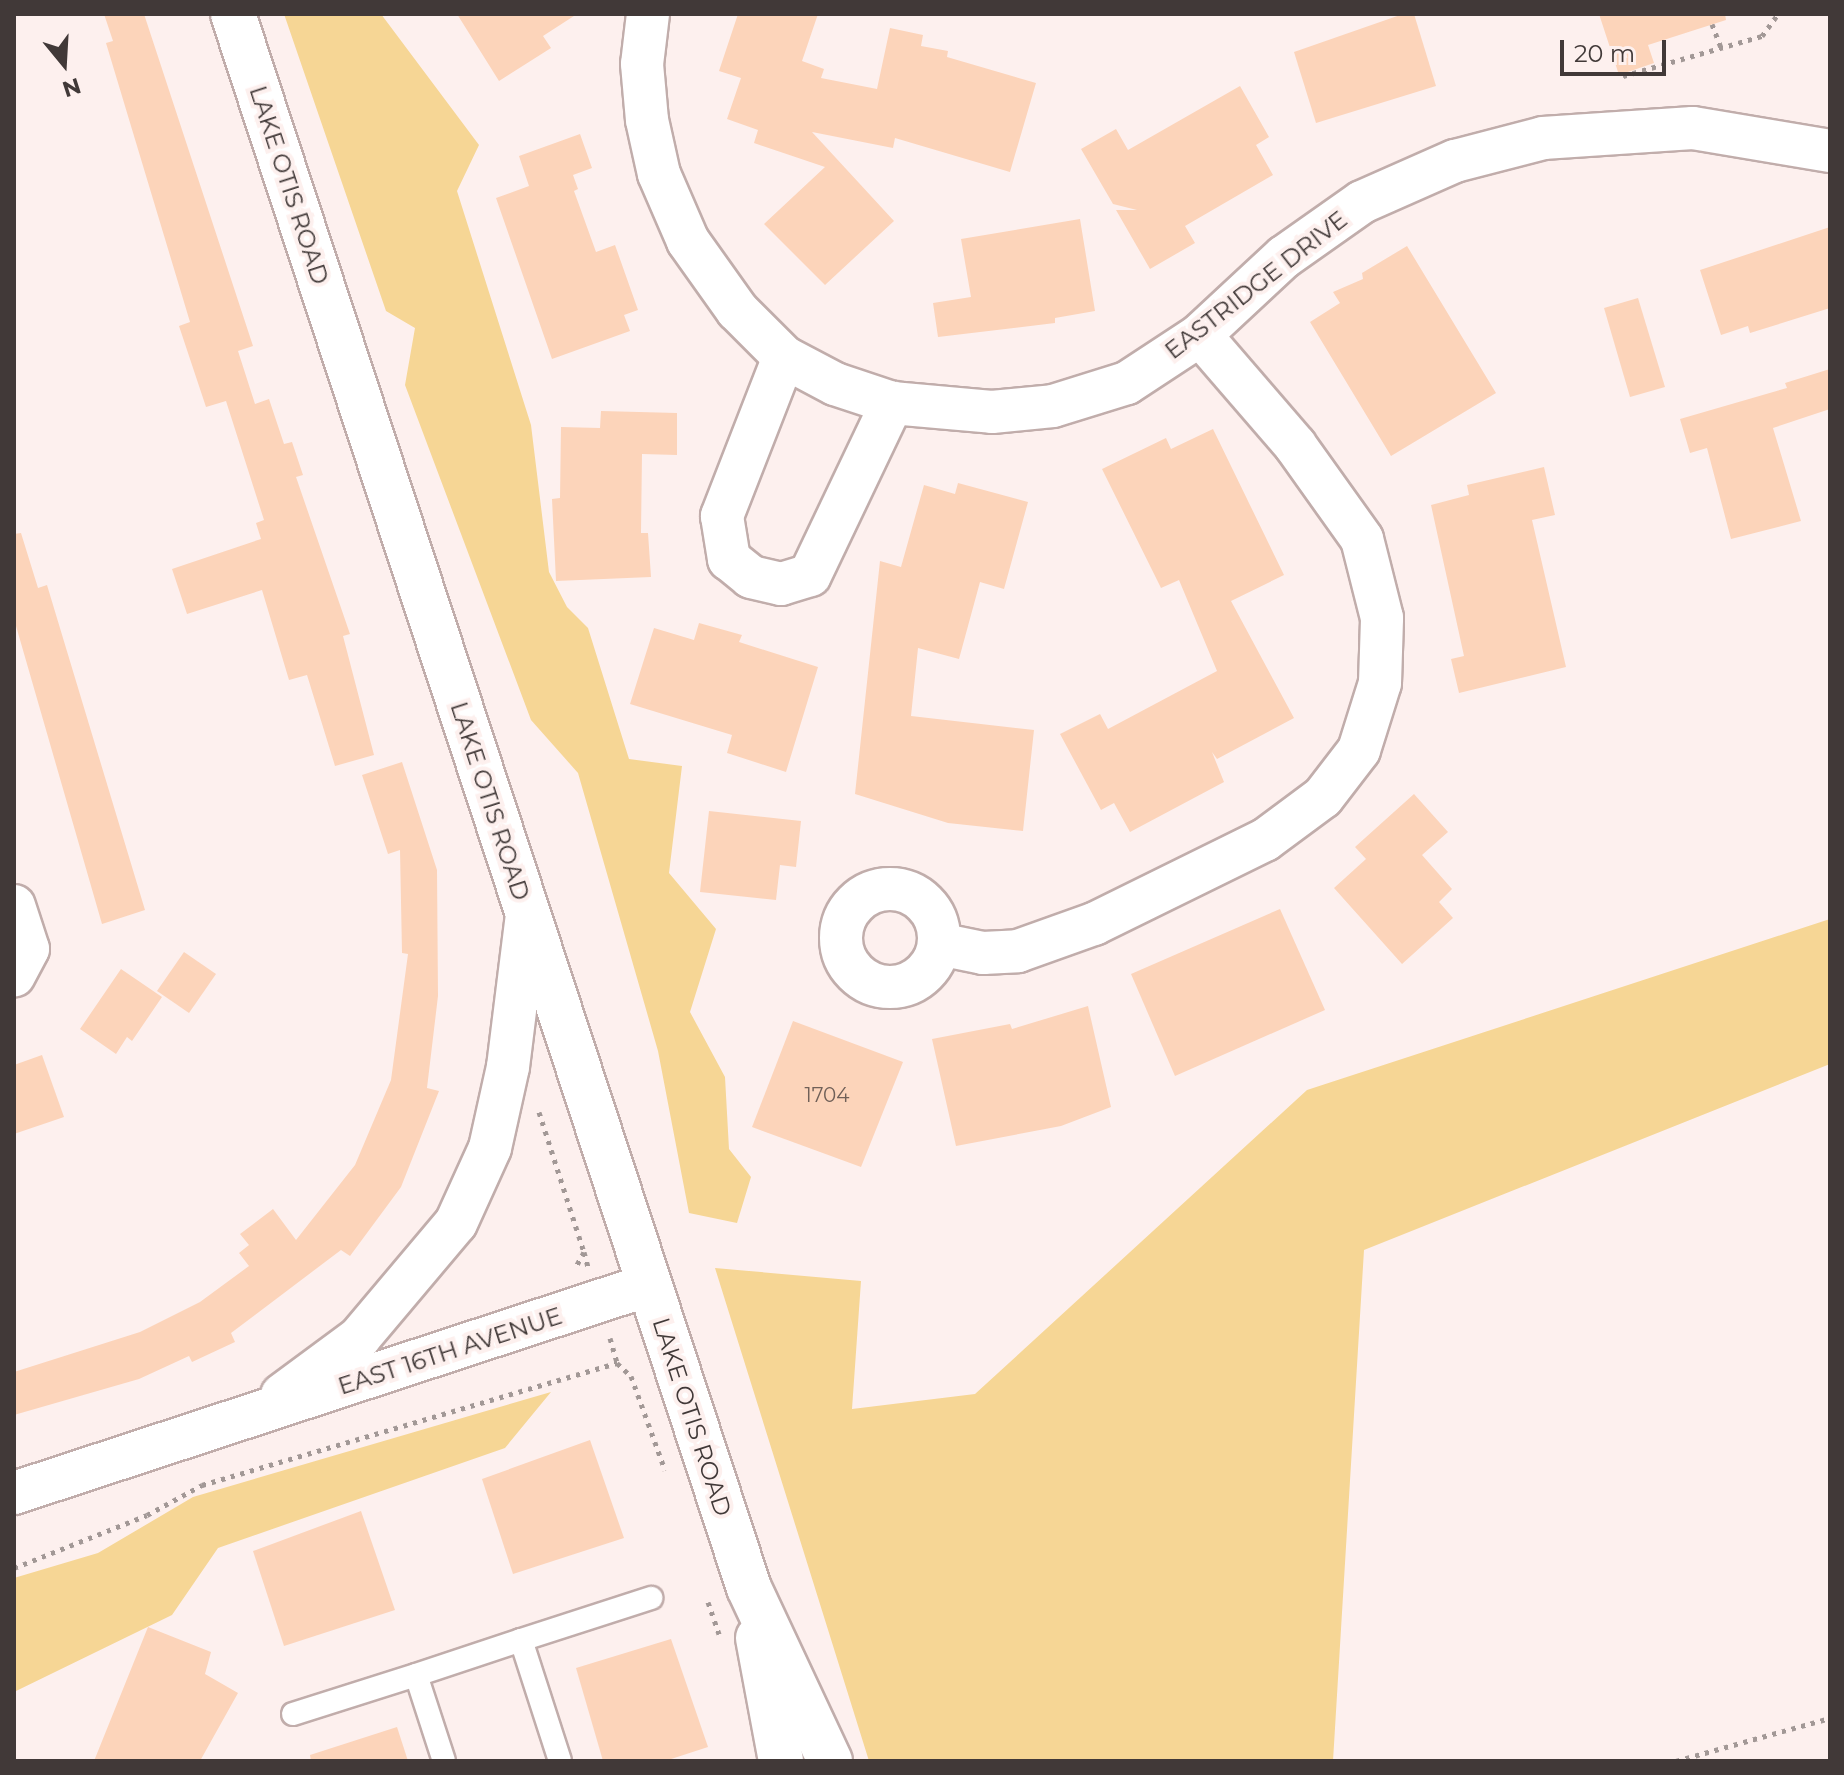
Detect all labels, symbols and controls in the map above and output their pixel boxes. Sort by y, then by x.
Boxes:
north arrow [24,24,104,104]
scale bar [1564,24,1670,74]
text: 20 m [1574,39,1635,68]
text: N [59,72,84,103]
street label: LAKE OTIS ROAD [243,82,335,288]
street label: EASTRIDGE DRIVE [1159,205,1353,365]
street label: LAKE OTIS ROAD [444,698,536,904]
house number: 1704 [804,1083,850,1107]
street label: EAST 16TH AVENUE [334,1301,566,1401]
street label: LAKE OTIS ROAD [646,1314,738,1520]

